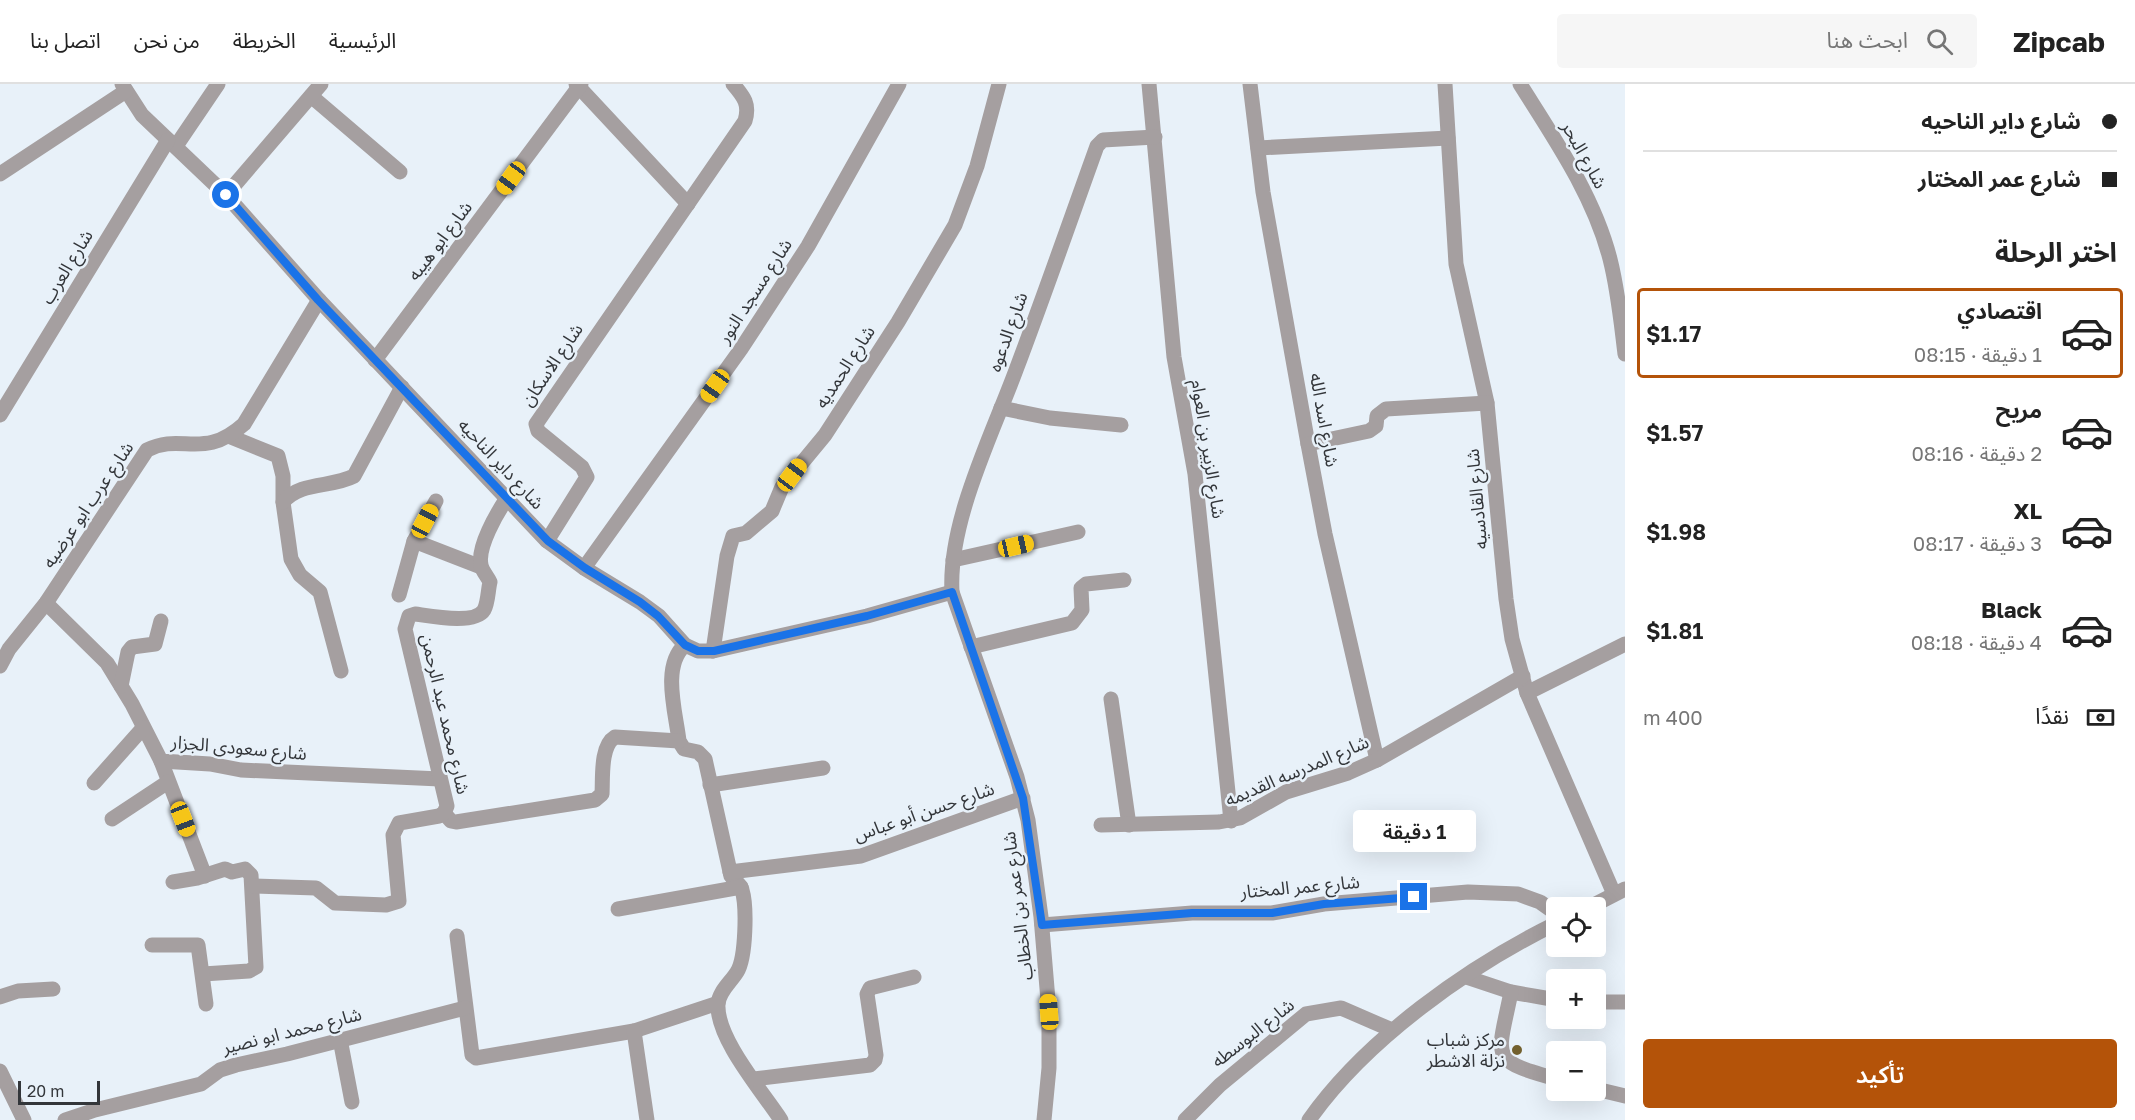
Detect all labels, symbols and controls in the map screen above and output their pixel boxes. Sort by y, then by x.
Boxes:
search box [1557,14,1977,68]
icon: search [1923,25,1956,58]
text: Zipcab [2013,25,2105,58]
text: ابحث هنا [1827,26,1908,53]
text: اتصل بنا [30,27,101,53]
text: من نحن [134,27,200,53]
text: الخريطة [233,27,296,53]
text: الرئيسية [329,27,396,53]
text: شارع داير الناحيه [1921,107,2081,134]
street label: شارع البحر [1553,116,1612,194]
car [493,158,529,198]
text: شارع عمر المختار [1918,165,2081,192]
route start [212,181,239,208]
street label: شارع ابو هيبه [402,196,479,287]
street label: شارع العرب [35,225,100,310]
street label: شارع مسجد النور [712,234,799,350]
text: اختر الرحلة [1995,236,2117,268]
street label: شارع الدعوه [983,289,1035,376]
text: اقتصادي [1957,297,2042,324]
icon: car [2060,306,2114,360]
street label: شارع الاسكان [515,319,590,412]
text: $1.17 [1646,320,1701,347]
street label: شارع الحمديه [809,321,882,414]
text: 1 دقيقة · 08:15 [1914,342,2042,366]
car [697,366,733,406]
street label: شارع اسد الله [1302,371,1344,469]
street label: شارع الزبير بن العوام [1183,378,1231,521]
text: مريح [1996,396,2042,423]
icon: car [2060,405,2114,459]
street label: شارع داير الناحيه [451,413,549,516]
text: $1.57 [1646,419,1703,446]
street label: شارع عرب ابو عرضيه [37,437,141,574]
text: 2 دقيقة · 08:16 [1911,441,2042,465]
street label: شارع القادسيه [1461,448,1495,550]
car [774,455,810,495]
text: XL [2014,497,2042,524]
car [409,501,441,541]
icon: car [2060,504,2114,558]
text: $1.98 [1646,518,1706,545]
text: 3 دقيقة · 08:17 [1913,531,2042,555]
car [996,533,1036,559]
text: Black [1981,596,2042,623]
icon: car [2060,603,2114,657]
text: $1.81 [1646,617,1703,644]
text: 4 دقيقة · 08:18 [1911,630,2042,654]
street label: شارع محمد عبد الرحمن [413,631,475,797]
icon: cash [2084,701,2117,734]
text: نقدًا [2035,702,2069,729]
text: 400 m [1643,705,1703,729]
street label: شارع سعودى الجزار [169,730,308,768]
street label: شارع المدرسه القديمه [1221,730,1373,814]
street label: شارع حسن أبو عباس [850,777,998,849]
car [168,799,198,839]
callout: 1 دقيقة [1352,810,1476,852]
text: 1 دقيقة [1383,819,1446,843]
street label: شارع عمر بن الخطاب [997,830,1041,982]
street label: شارع عمر المختار [1238,870,1361,906]
route end [1400,883,1427,910]
map controls [1546,897,1606,1101]
button: locate [1546,897,1606,957]
button: + [1546,969,1606,1029]
car [1039,993,1059,1031]
street label: شارع البوسطه [1207,993,1301,1074]
street label: شارع محمد ابو نصير [219,1002,365,1062]
place label: مركز شباب نزلة الاشطر [1426,1028,1505,1072]
button: تأكيد [1643,1039,2117,1108]
button: − [1546,1041,1606,1101]
marker: مركز شباب نزلة الاشطر [1510,1043,1524,1057]
scale bar [18,1078,100,1106]
text: 20 m [27,1081,64,1101]

